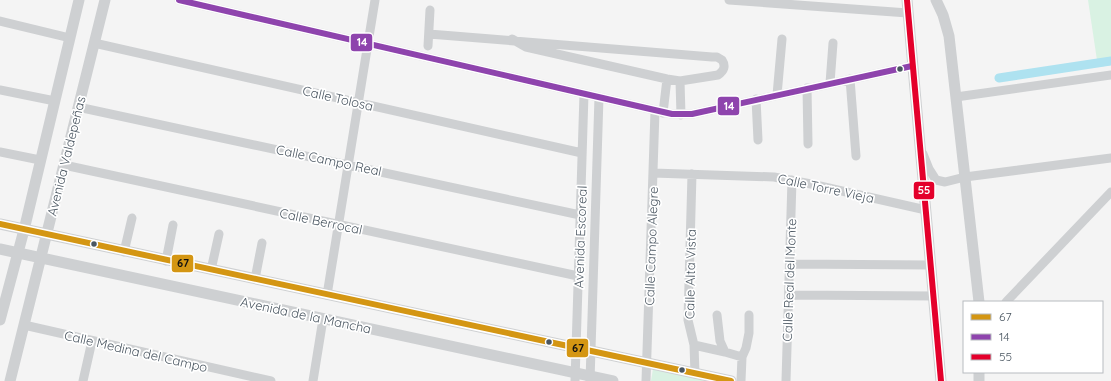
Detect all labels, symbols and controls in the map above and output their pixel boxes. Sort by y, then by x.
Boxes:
line badge: 14 [350,33,373,52]
text: 14 [357,35,368,49]
unlabelled marker [895,64,905,74]
street label: Calle Tolosa [301,82,375,114]
street label: Avenida Valdepeñas [43,94,89,218]
line badge: 14 [717,96,740,116]
text: 14 [724,99,735,113]
street label: Calle Campo Real [275,141,383,179]
street label: Calle Torre Vieja [776,170,876,206]
line badge: 55 [913,181,935,200]
text: 55 [918,183,930,197]
street label: Avenida Escoreal [570,185,590,289]
street label: Calle Campo Alegre [641,186,661,306]
street label: Calle Berrocal [278,204,364,238]
street label: Calle Real del Monte [779,218,799,342]
street label: Calle Alta Vista [681,229,699,319]
unlabelled marker [89,239,99,249]
line badge: 67 [171,254,194,273]
text: 67 [177,256,189,270]
street label: Avenida de la Mancha [239,293,373,337]
legend [963,301,1103,373]
text: 67 [999,309,1012,324]
street label: Calle Medina del Campo [63,327,209,375]
text: 14 [999,329,1010,344]
unlabelled marker [544,337,554,347]
line badge: 67 [566,338,589,358]
text: 67 [572,341,584,355]
text: 55 [999,349,1012,364]
unlabelled marker [677,365,687,375]

